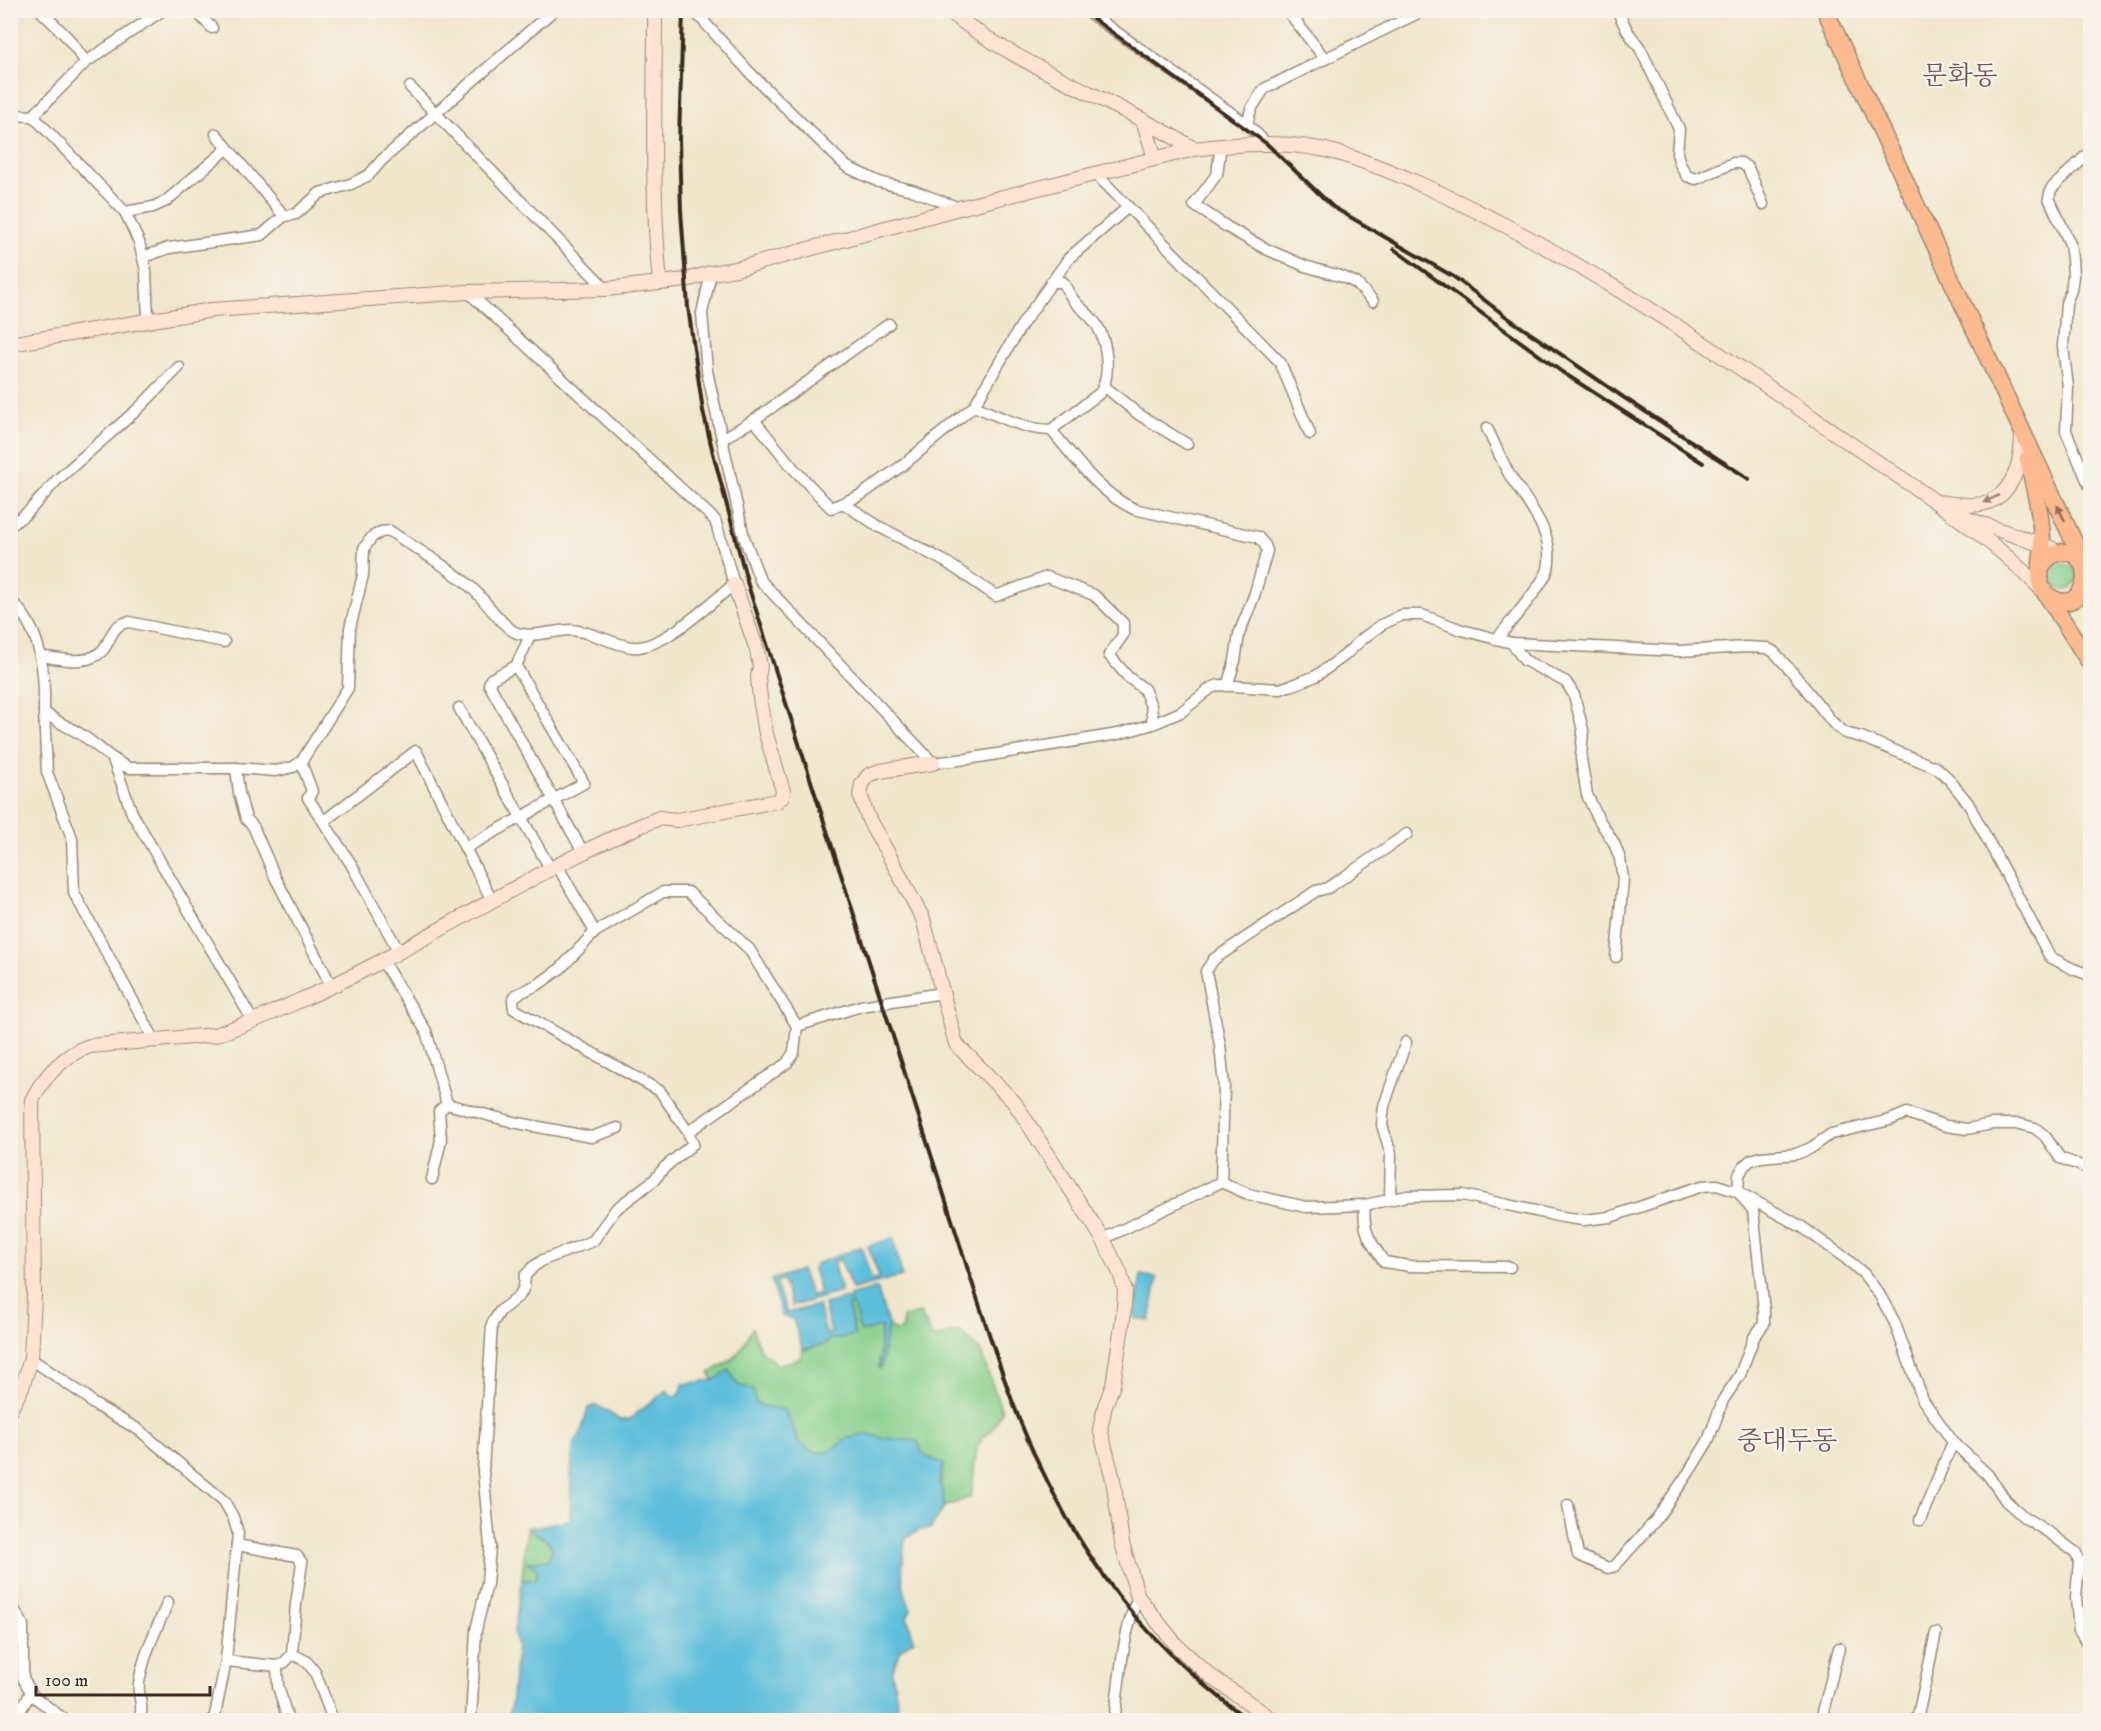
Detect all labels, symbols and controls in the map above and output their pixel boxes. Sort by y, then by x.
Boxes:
district label: 문화동 [1922,60,1998,93]
one-way arrow [1982,495,1999,504]
one-way arrow [2057,505,2066,522]
district label: 중대두동 [1737,1425,1837,1458]
scale bar [36,1659,210,1697]
text: 100 m [45,1670,88,1692]

